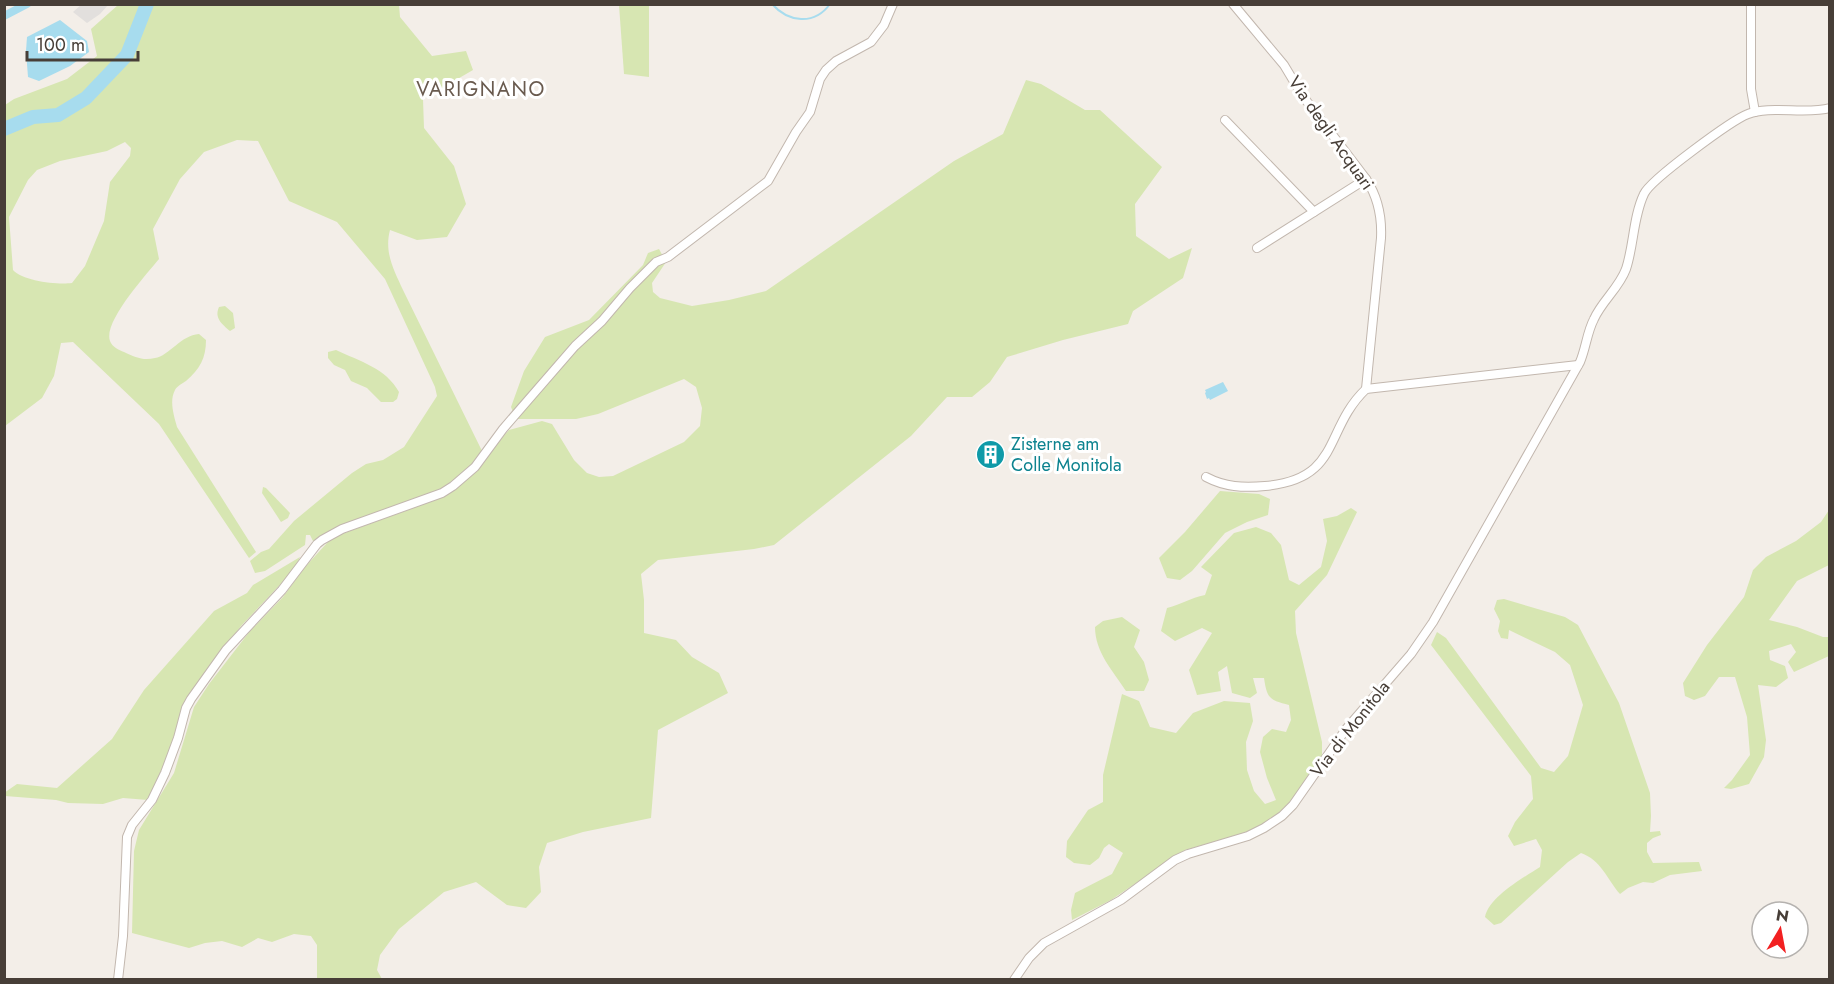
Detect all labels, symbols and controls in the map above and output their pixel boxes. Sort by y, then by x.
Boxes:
scale bar [27,24,138,62]
text: 100 m [36,32,85,58]
street label: Via degli Acquari [1282,71,1380,195]
district label: VARIGNANO [416,75,546,104]
place label: Zisterne am Colle Monitola [1011,431,1122,478]
building icon: Zisterne am Colle Monitola [974,438,1006,470]
street label: Via di Monitola [1304,675,1396,783]
north arrow [1750,900,1810,960]
text: N [1774,903,1791,928]

